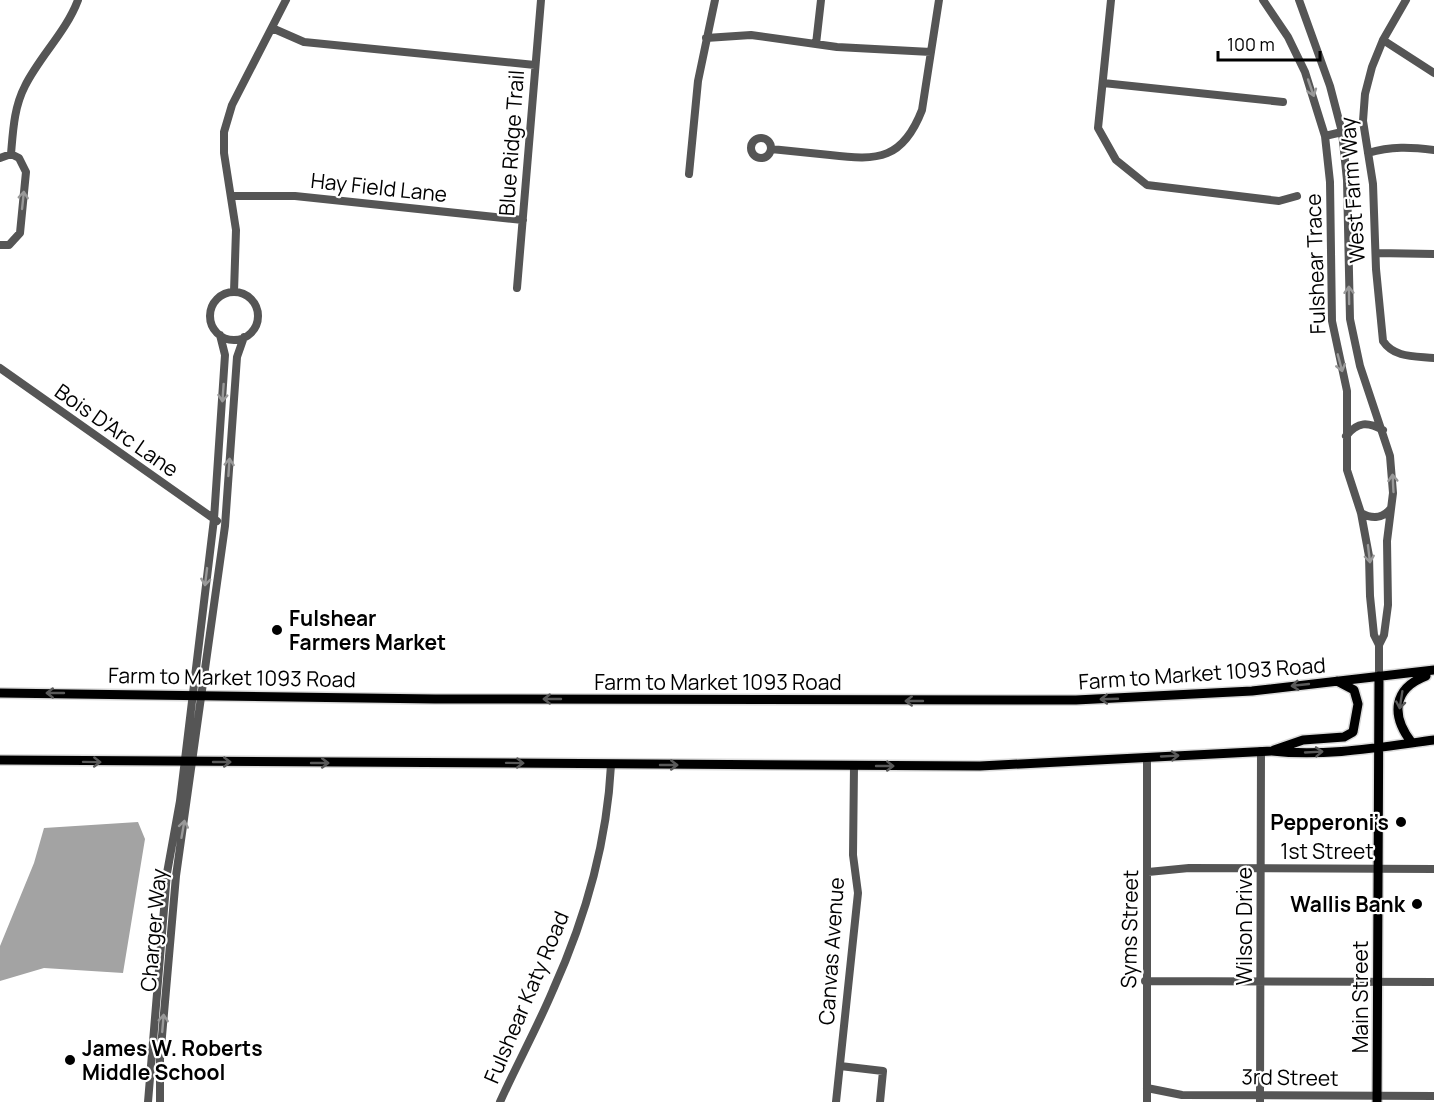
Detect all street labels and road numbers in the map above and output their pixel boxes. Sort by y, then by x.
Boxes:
street label: Blue Ridge Trail [492,69,530,217]
street label: West Farm Way [1333,116,1371,264]
street label: Hay Field Lane [309,166,449,208]
street label: Fulshear Trace [1299,193,1331,335]
street label: Bois D'Arc Lane [50,377,184,483]
street label: Farm to Market 1093 Road [1078,650,1326,696]
street label: Farm to Market 1093 Road [108,661,356,693]
street label: Farm to Market 1093 Road [594,668,842,696]
street label: 1st Street [1280,837,1374,865]
street label: Charger Way [134,867,172,993]
street label: Wilson Drive [1230,867,1258,985]
street label: Syms Street [1114,869,1144,989]
street label: Canvas Avenue [812,876,850,1026]
street label: Fulshear Katy Road [477,907,575,1087]
street label: Main Street [1346,941,1374,1053]
street label: 3rd Street [1241,1062,1339,1092]

